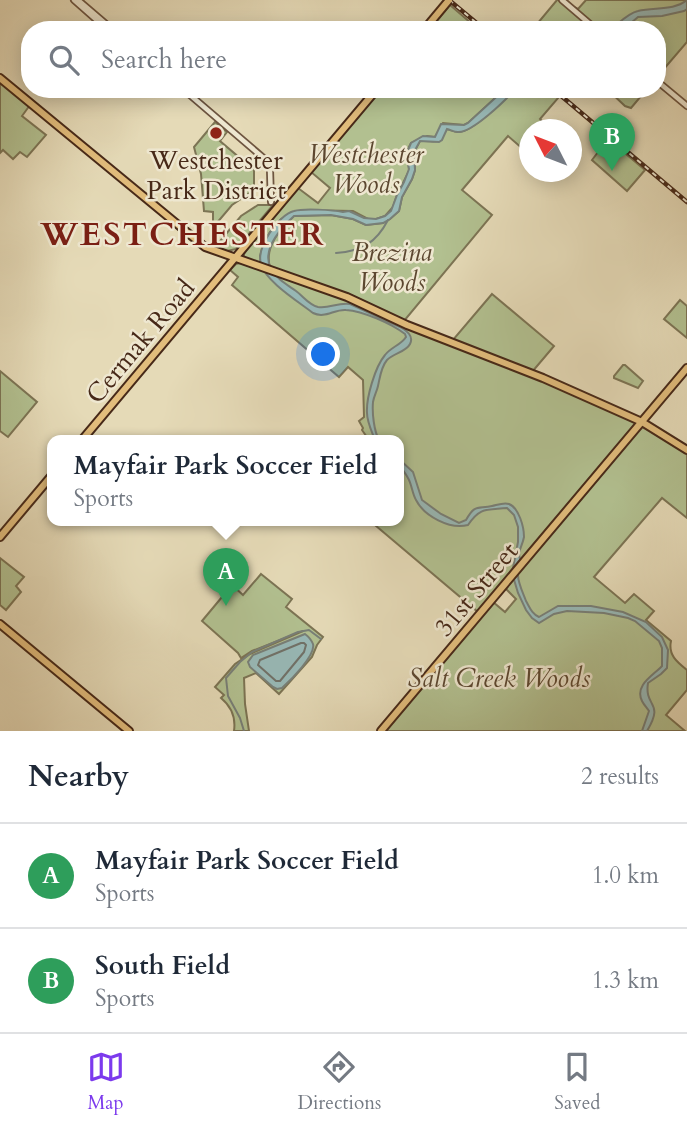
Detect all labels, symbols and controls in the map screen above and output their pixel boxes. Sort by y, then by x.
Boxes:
search box [21,21,666,98]
icon: search [45,41,83,79]
text: Search here [101,42,227,77]
pin: B [589,113,635,171]
north arrow [519,119,582,182]
marker: Westchester Park District [208,125,224,141]
park label: Westchester Woods [308,137,425,202]
place label: Westchester Park District [146,143,286,208]
district label: WESTCHESTER [39,212,326,257]
park label: Brezina Woods [352,235,433,300]
street label: Cermak Road [78,272,203,411]
your location [306,337,340,371]
popup [47,435,404,526]
text: Mayfair Park Soccer Field [74,448,377,483]
text: Sports [74,483,133,514]
street label: 31st Street [427,535,526,644]
pin: A [203,548,249,606]
park label: Salt Creek Woods [408,661,590,696]
text: Nearby [28,756,129,797]
text: 2 results [581,761,659,792]
text: Mayfair Park Soccer Field [95,843,399,878]
text: A [42,860,60,891]
text: 1.0 km [592,860,659,891]
text: Sports [95,878,155,909]
text: South Field [95,948,230,983]
text: B [43,965,59,996]
text: 1.3 km [592,965,659,996]
text: Sports [95,983,155,1014]
tab: Map [87,1048,125,1116]
tab: Directions [298,1048,381,1116]
tab: Saved [554,1048,600,1116]

